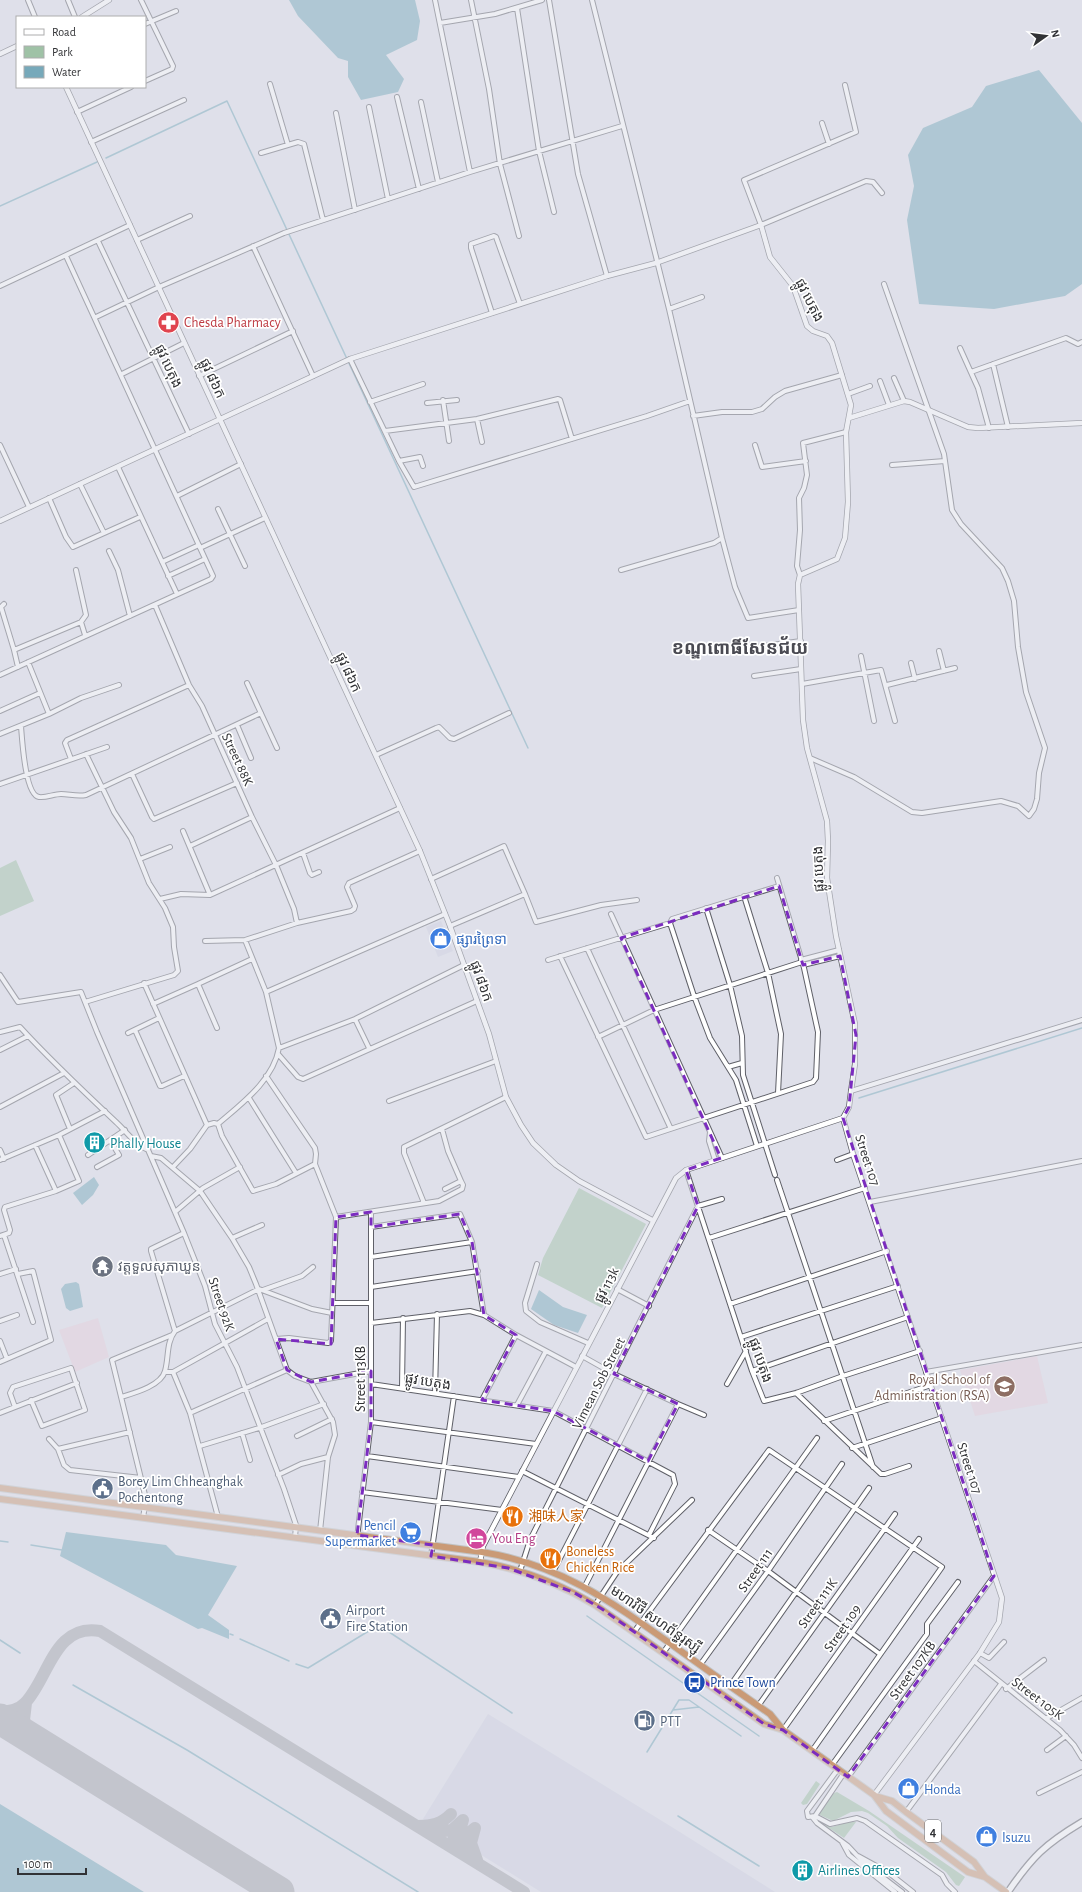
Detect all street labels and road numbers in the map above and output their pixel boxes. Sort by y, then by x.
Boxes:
street label: ផ្លូវ បេតុង [789,277,826,326]
street label: ផ្លូវ បេតុង [148,342,184,392]
street label: ផ្លូវ ៨៦ក [193,356,227,402]
street label: ផ្លូវ ៨៦ក [329,650,363,696]
street label: Street 88K [219,731,255,788]
street label: ផ្លូវ បេតុង [811,845,831,892]
street label: ផ្លូវ ៨៦ក [463,959,495,1005]
street label: Street 107 [852,1133,882,1188]
street label: ផ្លូវ 113k [592,1265,626,1307]
street label: Street 92K [205,1276,237,1333]
street label: Vimean Sob Street [570,1335,628,1431]
street label: ផ្លូវ បេតុង [742,1336,774,1386]
street label: Street 113KB [354,1346,368,1412]
street label: ផ្លូវ បេតុង [403,1371,452,1397]
street label: Street 107 [954,1441,984,1496]
street label: Street 111 [736,1546,776,1595]
street label: Street 111K [796,1576,840,1631]
street label: មហាវិថី សហព័ន្ធរុស្ស៊ី [606,1581,705,1659]
street label: Street 109 [822,1602,864,1655]
street label: Street 107KB [887,1639,939,1702]
street label: Street 105K [1009,1675,1066,1723]
road number: 4 [925,1820,941,1842]

